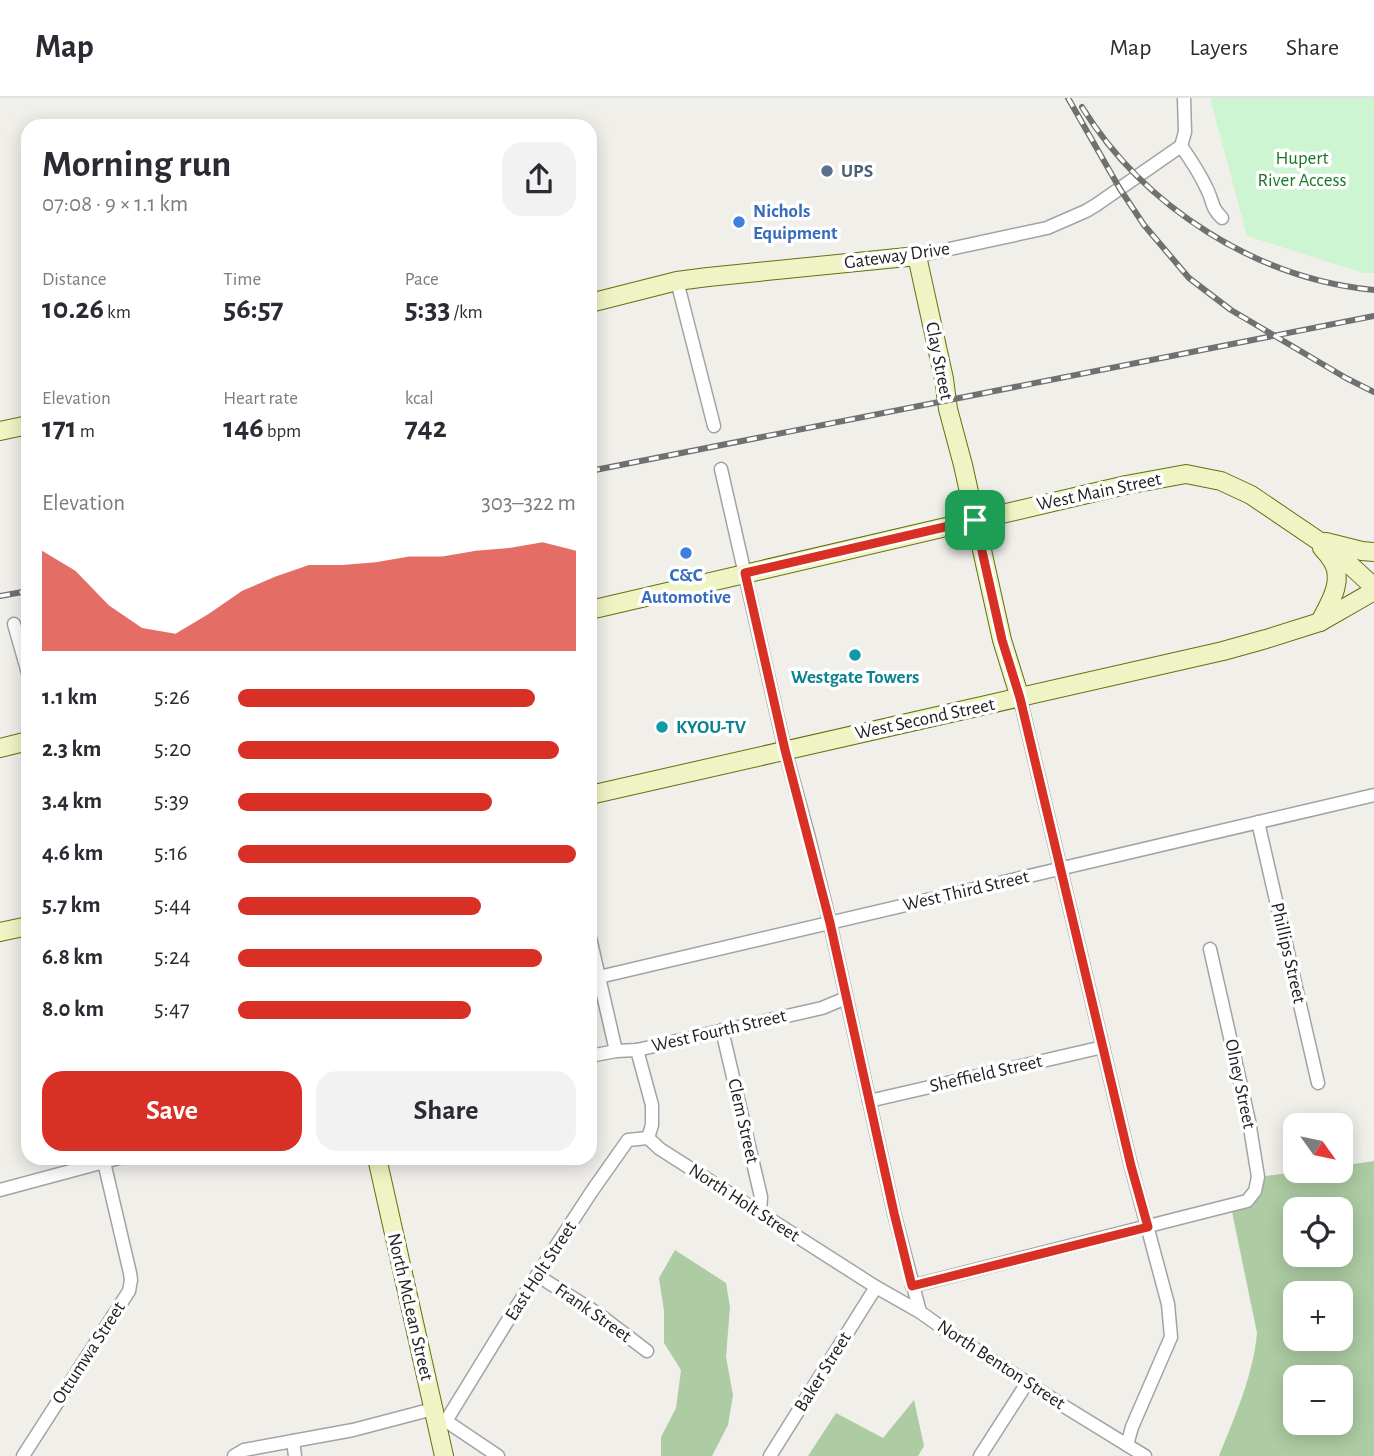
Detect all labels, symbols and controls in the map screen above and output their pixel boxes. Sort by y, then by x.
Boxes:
text: Map [35,31,94,64]
text: Map [1109,36,1151,60]
text: Layers [1189,36,1248,60]
text: Share [1286,36,1339,60]
button: share [502,142,576,216]
text: Morning run [42,146,231,184]
park label: Hupert River Access [1257,149,1347,190]
place label: UPS [841,162,873,181]
marker: UPS [819,163,835,179]
text: 07:08 · 9 × 1.1 km [42,193,188,216]
place label: Nichols Equipment [753,202,838,243]
marker: Nichols Equipment [731,214,747,230]
street label: Gateway Drive [843,239,951,273]
text: Distance [42,270,106,289]
text: Time [223,270,261,289]
text: Pace [405,270,439,289]
text: 10.26 [42,294,104,324]
text: 56:57 [223,294,284,324]
text: 5:33 [405,294,450,324]
text: km [104,303,131,322]
text: /km [450,303,483,322]
street label: Clay Street [922,320,956,402]
text: Elevation [42,389,111,408]
text: Heart rate [223,389,298,408]
text: kcal [405,389,434,408]
text: 171 [42,413,77,443]
text: 146 [223,413,264,443]
text: 742 [405,413,447,443]
text: m [77,422,95,441]
text: bpm [264,422,301,441]
street label: West Main Street [1035,470,1163,514]
pin [945,490,1005,550]
text: Elevation [42,492,125,515]
text: 303–322 m [481,492,576,515]
icon: arrive [956,501,994,539]
marker: C&C Automotive [678,545,694,561]
place label: C&C Automotive [641,566,731,607]
marker: Westgate Towers [847,647,863,663]
place label: Westgate Towers [791,668,919,687]
text: 1.1 km [42,686,97,709]
text: 5:26 [154,686,190,709]
street label: West Second Street [853,695,997,743]
place label: KYOU-TV [676,718,747,737]
marker: KYOU-TV [654,719,670,735]
text: 2.3 km [42,738,101,761]
text: 5:20 [154,738,192,761]
text: 3.4 km [42,790,102,813]
text: 5:39 [154,790,189,813]
text: 4.6 km [42,842,103,865]
text: 5:16 [154,842,188,865]
street label: West Third Street [901,867,1031,915]
text: 5.7 km [42,894,101,917]
text: 5:44 [154,894,191,917]
street label: Phillips Street [1267,901,1309,1005]
text: 6.8 km [42,946,103,969]
text: 5:24 [154,946,190,969]
text: 8.0 km [42,998,104,1021]
text: 5:47 [154,998,190,1021]
street label: West Fourth Street [650,1006,788,1056]
street label: Olney Street [1221,1037,1259,1131]
street label: Sheffield Street [928,1052,1044,1096]
button: Save [42,1071,302,1151]
button: Share [316,1071,576,1151]
street label: Clem Street [724,1077,762,1165]
north arrow [1283,1113,1353,1183]
map controls [1283,1113,1353,1435]
street label: North Holt Street [685,1160,803,1246]
button: locate [1283,1197,1353,1267]
street label: East Holt Street [502,1218,580,1324]
street label: North McLean Street [384,1231,436,1383]
street label: Frank Street [551,1280,635,1346]
button: + [1283,1281,1353,1351]
street label: Ottumwa Street [49,1298,129,1408]
street label: North Benton Street [934,1317,1068,1413]
street label: Baker Street [791,1329,855,1415]
button: − [1283,1365,1353,1435]

